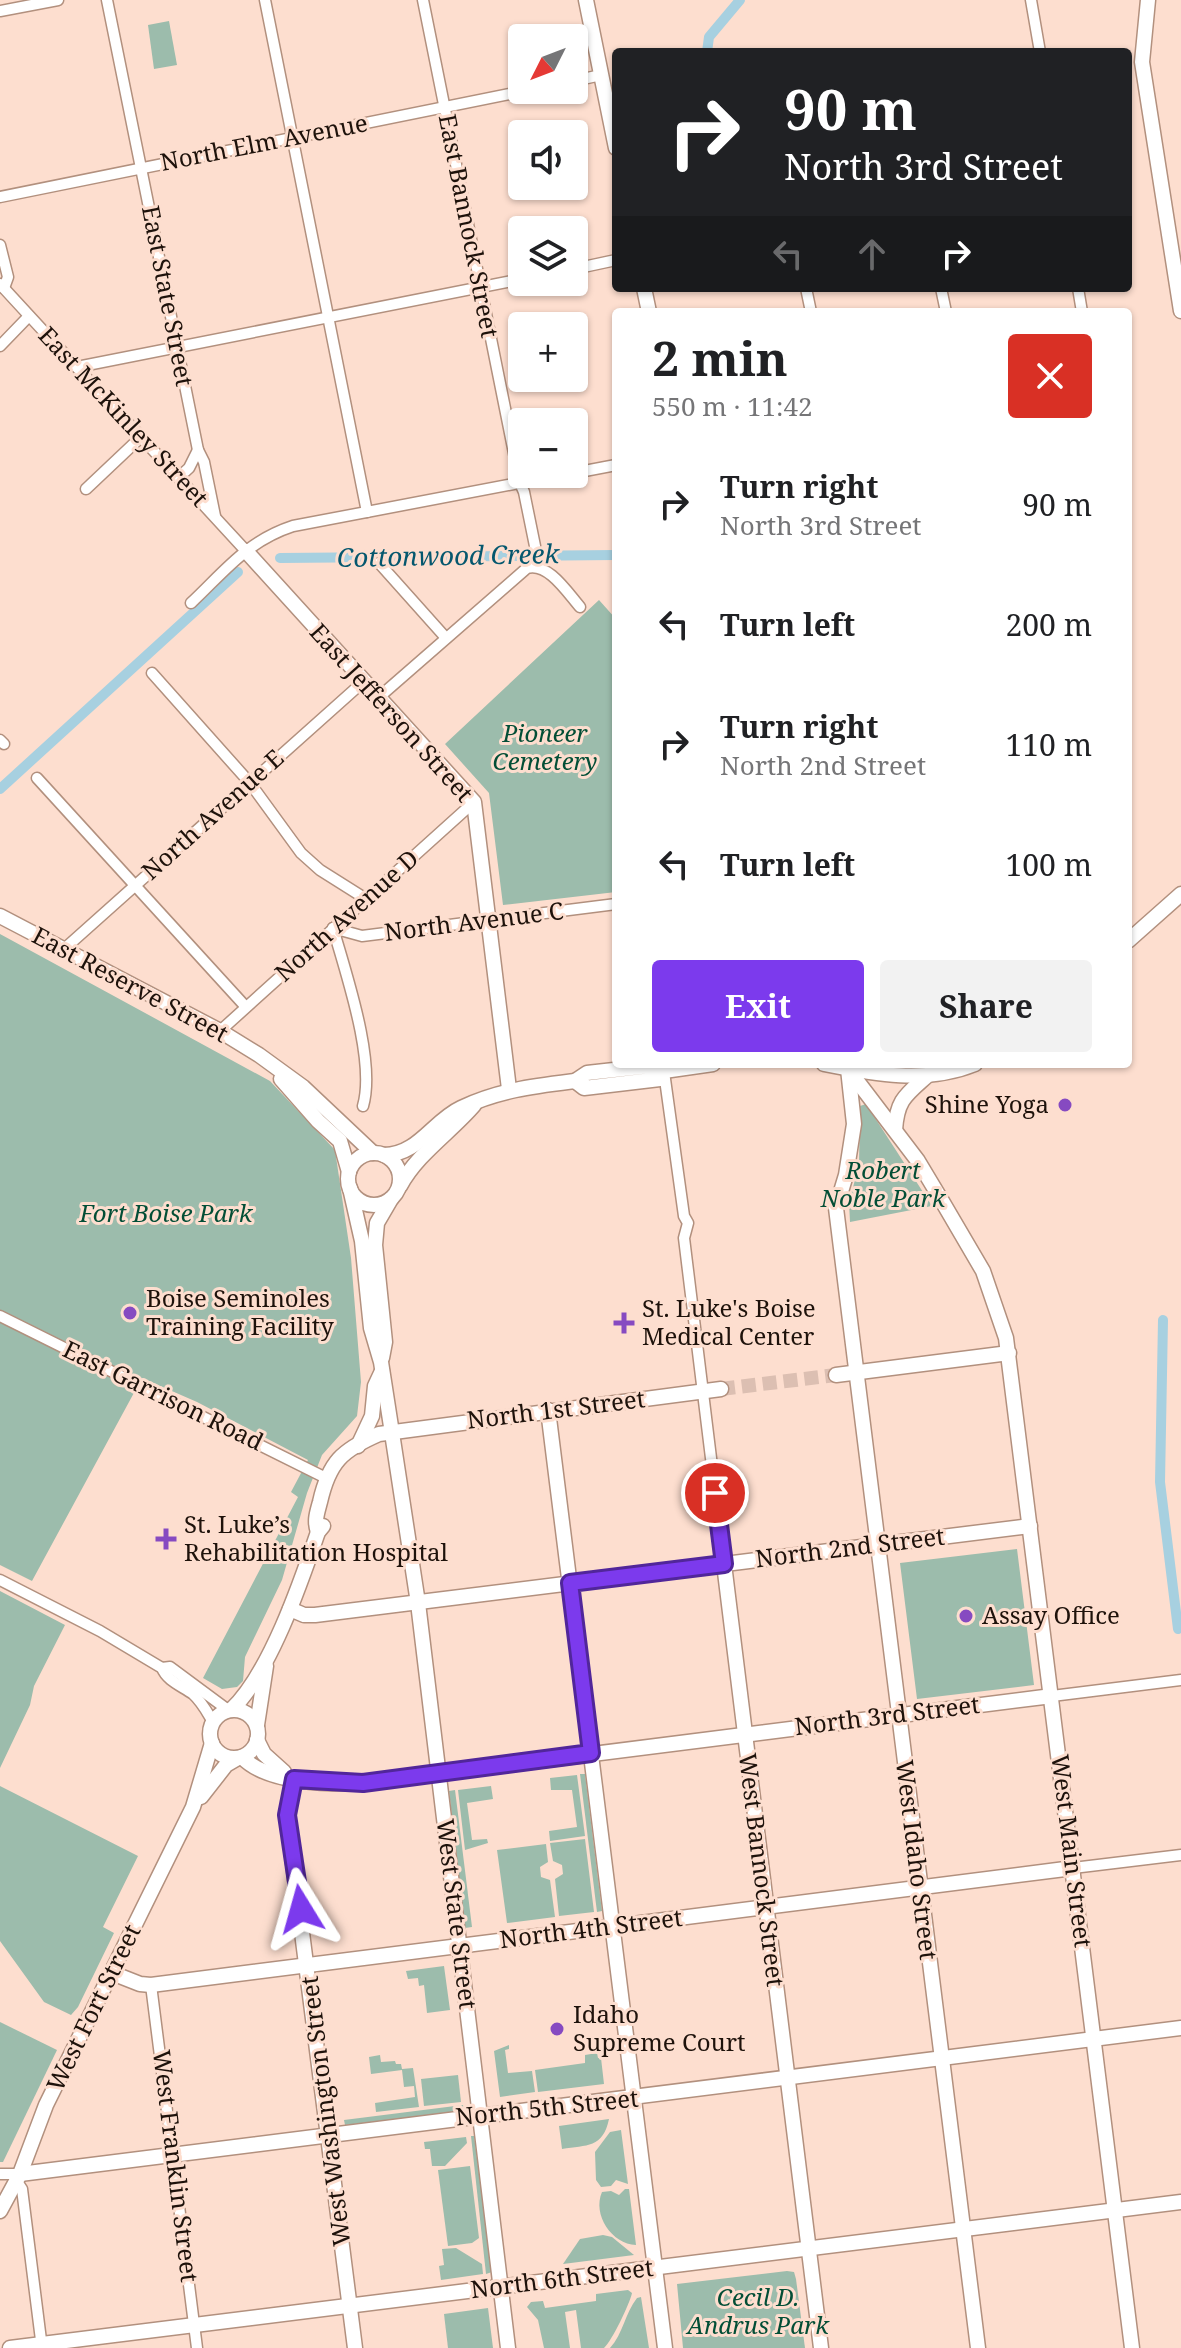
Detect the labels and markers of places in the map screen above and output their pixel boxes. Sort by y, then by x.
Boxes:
place label: Shine Yoga [925,1087,1049,1120]
marker: Shine Yoga [1056,1096,1074,1114]
place label: Boise Seminoles Training Facility [146,1281,334,1342]
place label: St. Luke's Boise Medical Center [642,1291,816,1352]
marker: Boise Seminoles Training Facility [121,1304,139,1322]
marker: St. Luke's Boise Medical Center [613,1312,635,1334]
pin [681,1459,749,1527]
place label: St. Luke’s Rehabilitation Hospital [184,1507,449,1568]
marker: St. Luke’s Rehabilitation Hospital [155,1528,177,1550]
place label: Assay Office [982,1598,1120,1631]
marker: Assay Office [957,1607,975,1625]
place label: Idaho Supreme Court [573,1997,746,2058]
marker: Idaho Supreme Court [548,2020,566,2038]

